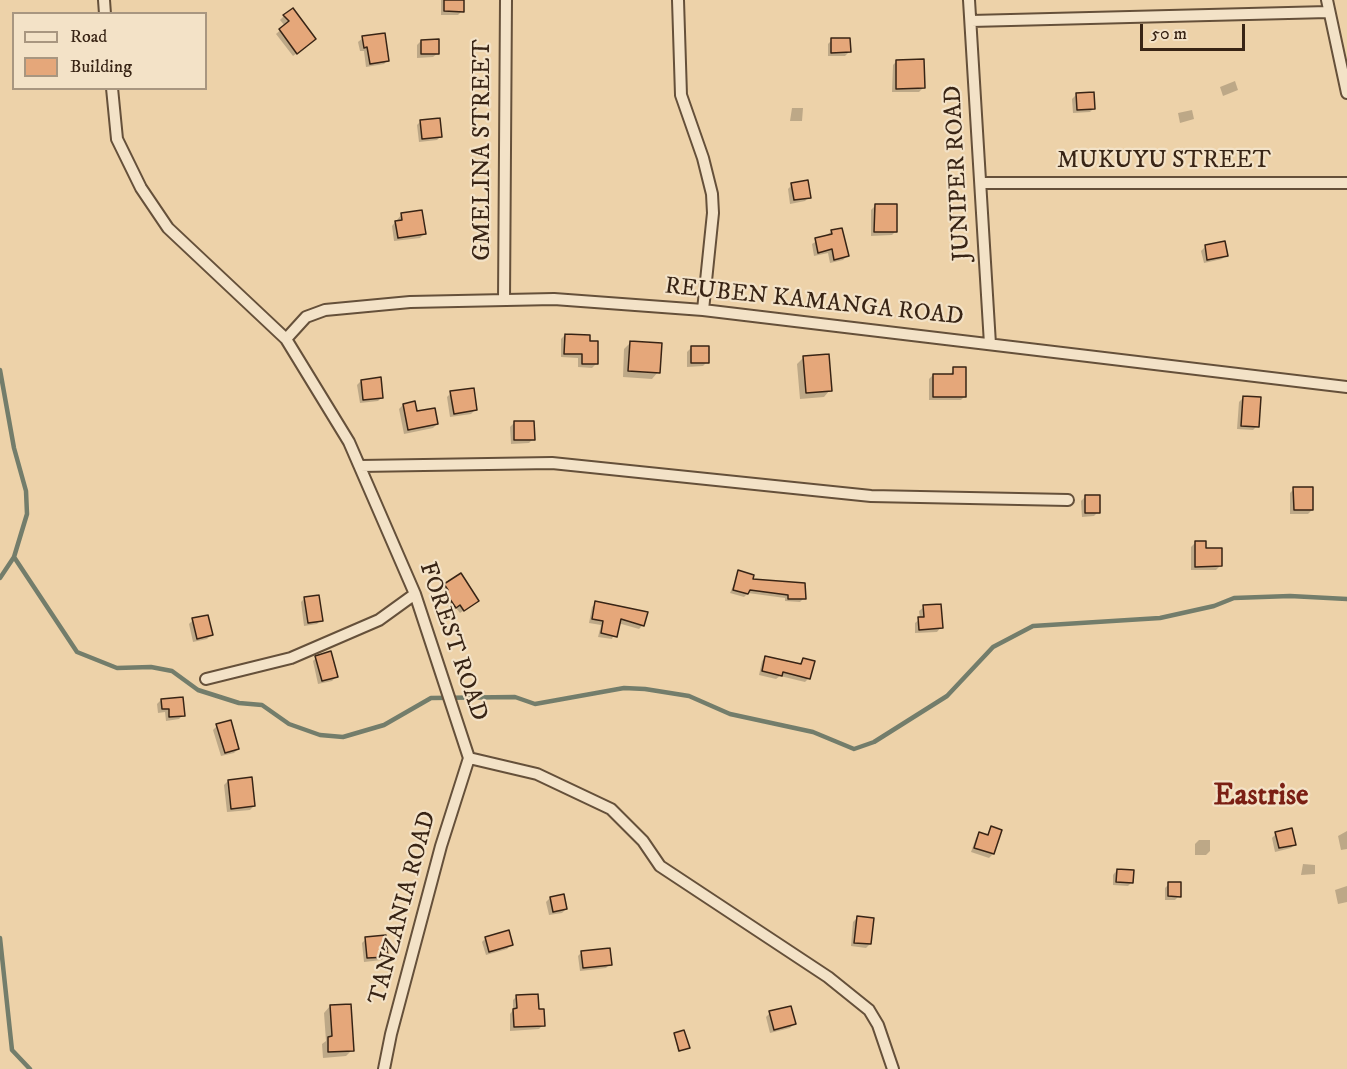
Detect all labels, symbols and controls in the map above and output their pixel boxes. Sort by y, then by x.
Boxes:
legend [12,12,207,90]
scale bar [1143,12,1248,50]
text: 50 m [1151,23,1187,45]
text: Road [70,26,107,48]
street label: GMELINA STREET [470,39,498,261]
text: Building [70,56,132,78]
street label: JUNIPER ROAD [940,85,978,261]
street label: MUKUYU STREET [1057,148,1271,176]
street label: REUBEN KAMANGA ROAD [663,273,965,333]
street label: FOREST ROAD [411,559,493,725]
district label: Eastrise [1214,780,1308,816]
street label: TANZANIA ROAD [364,808,444,1008]

